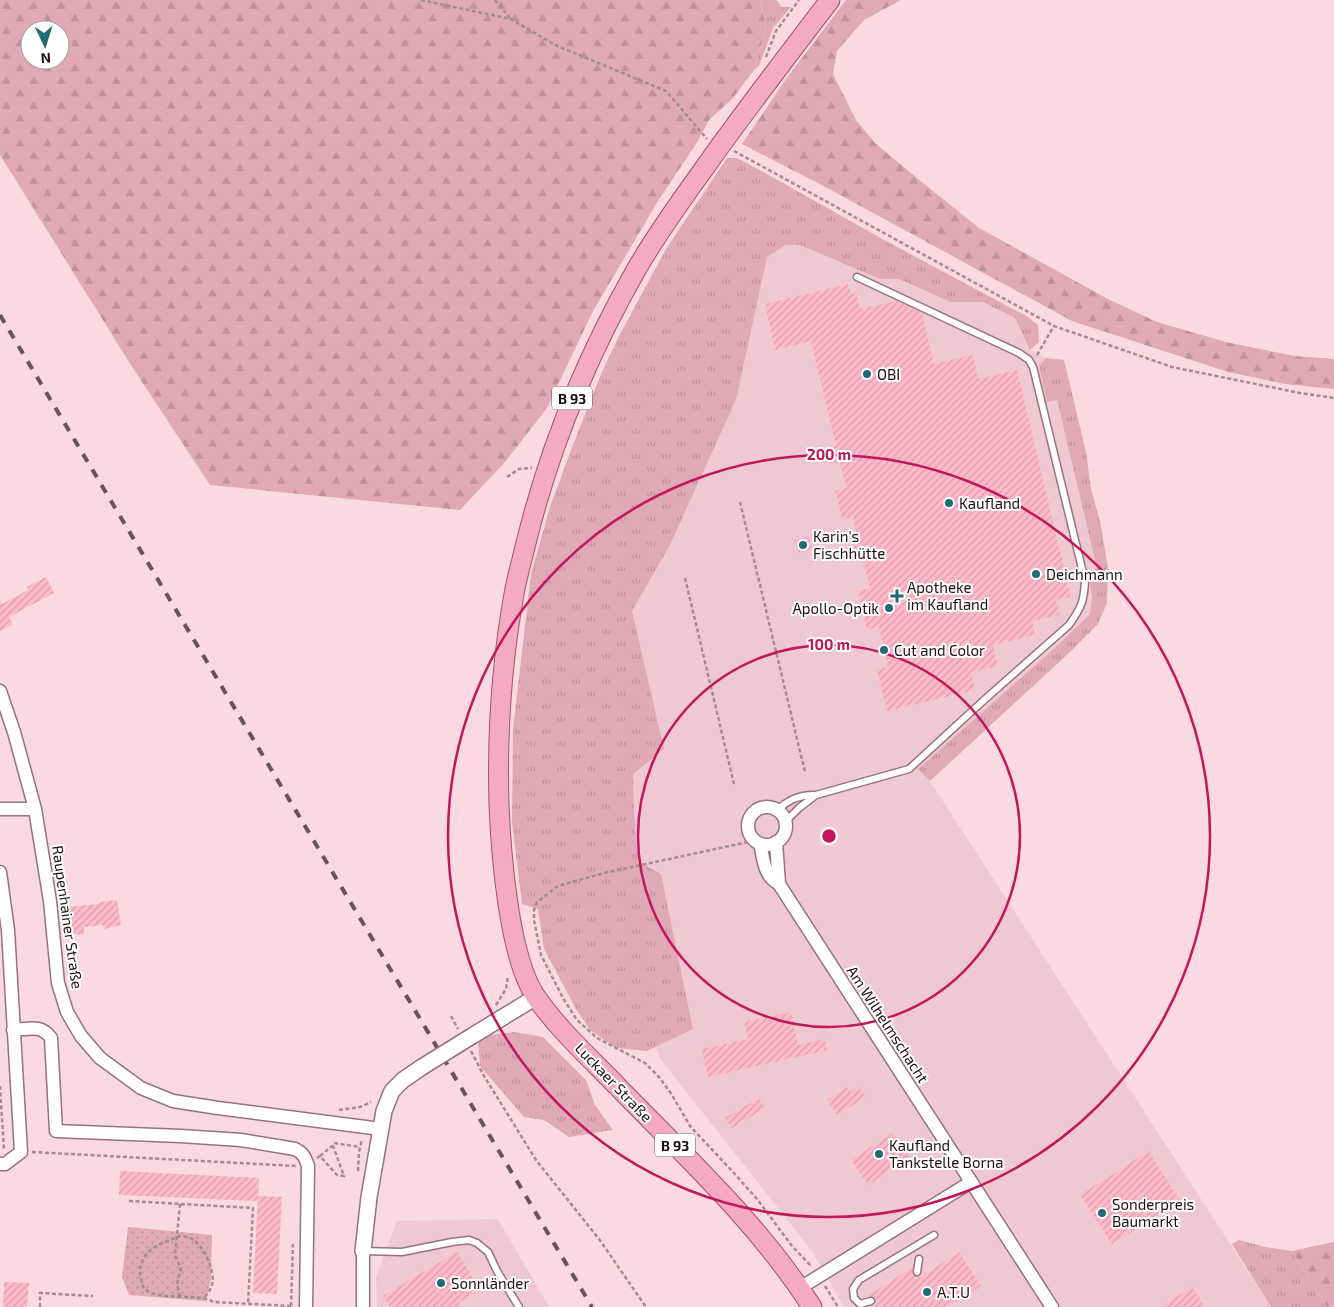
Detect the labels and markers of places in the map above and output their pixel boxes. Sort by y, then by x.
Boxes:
place label: OBI [877,365,900,383]
marker: OBI [861,368,873,380]
place label: Kaufland [959,494,1020,512]
marker: Kaufland [943,497,955,509]
place label: Karin's Fischhütte [813,527,885,562]
marker: Karin's Fischhütte [797,539,809,551]
place label: Deichmann [1046,565,1123,583]
marker: Deichmann [1030,568,1042,580]
place label: Apotheke im Kaufland [907,578,988,613]
marker: Apotheke im Kaufland [891,590,903,602]
place label: Apollo-Optik [793,599,879,617]
marker: Apollo-Optik [883,602,895,614]
place label: Cut and Color [894,641,985,659]
marker: Cut and Color [878,644,890,656]
centre of rings [820,827,838,845]
place label: Kaufland Tankstelle Borna [889,1136,1003,1171]
marker: Kaufland Tankstelle Borna [873,1148,885,1160]
place label: Sonderpreis Baumarkt [1112,1195,1194,1230]
marker: Sonderpreis Baumarkt [1096,1207,1108,1219]
place label: Sonnländer [451,1274,529,1292]
marker: Sonnländer [435,1277,447,1289]
place label: A.T.U [937,1283,970,1301]
marker: A.T.U [921,1286,933,1298]

